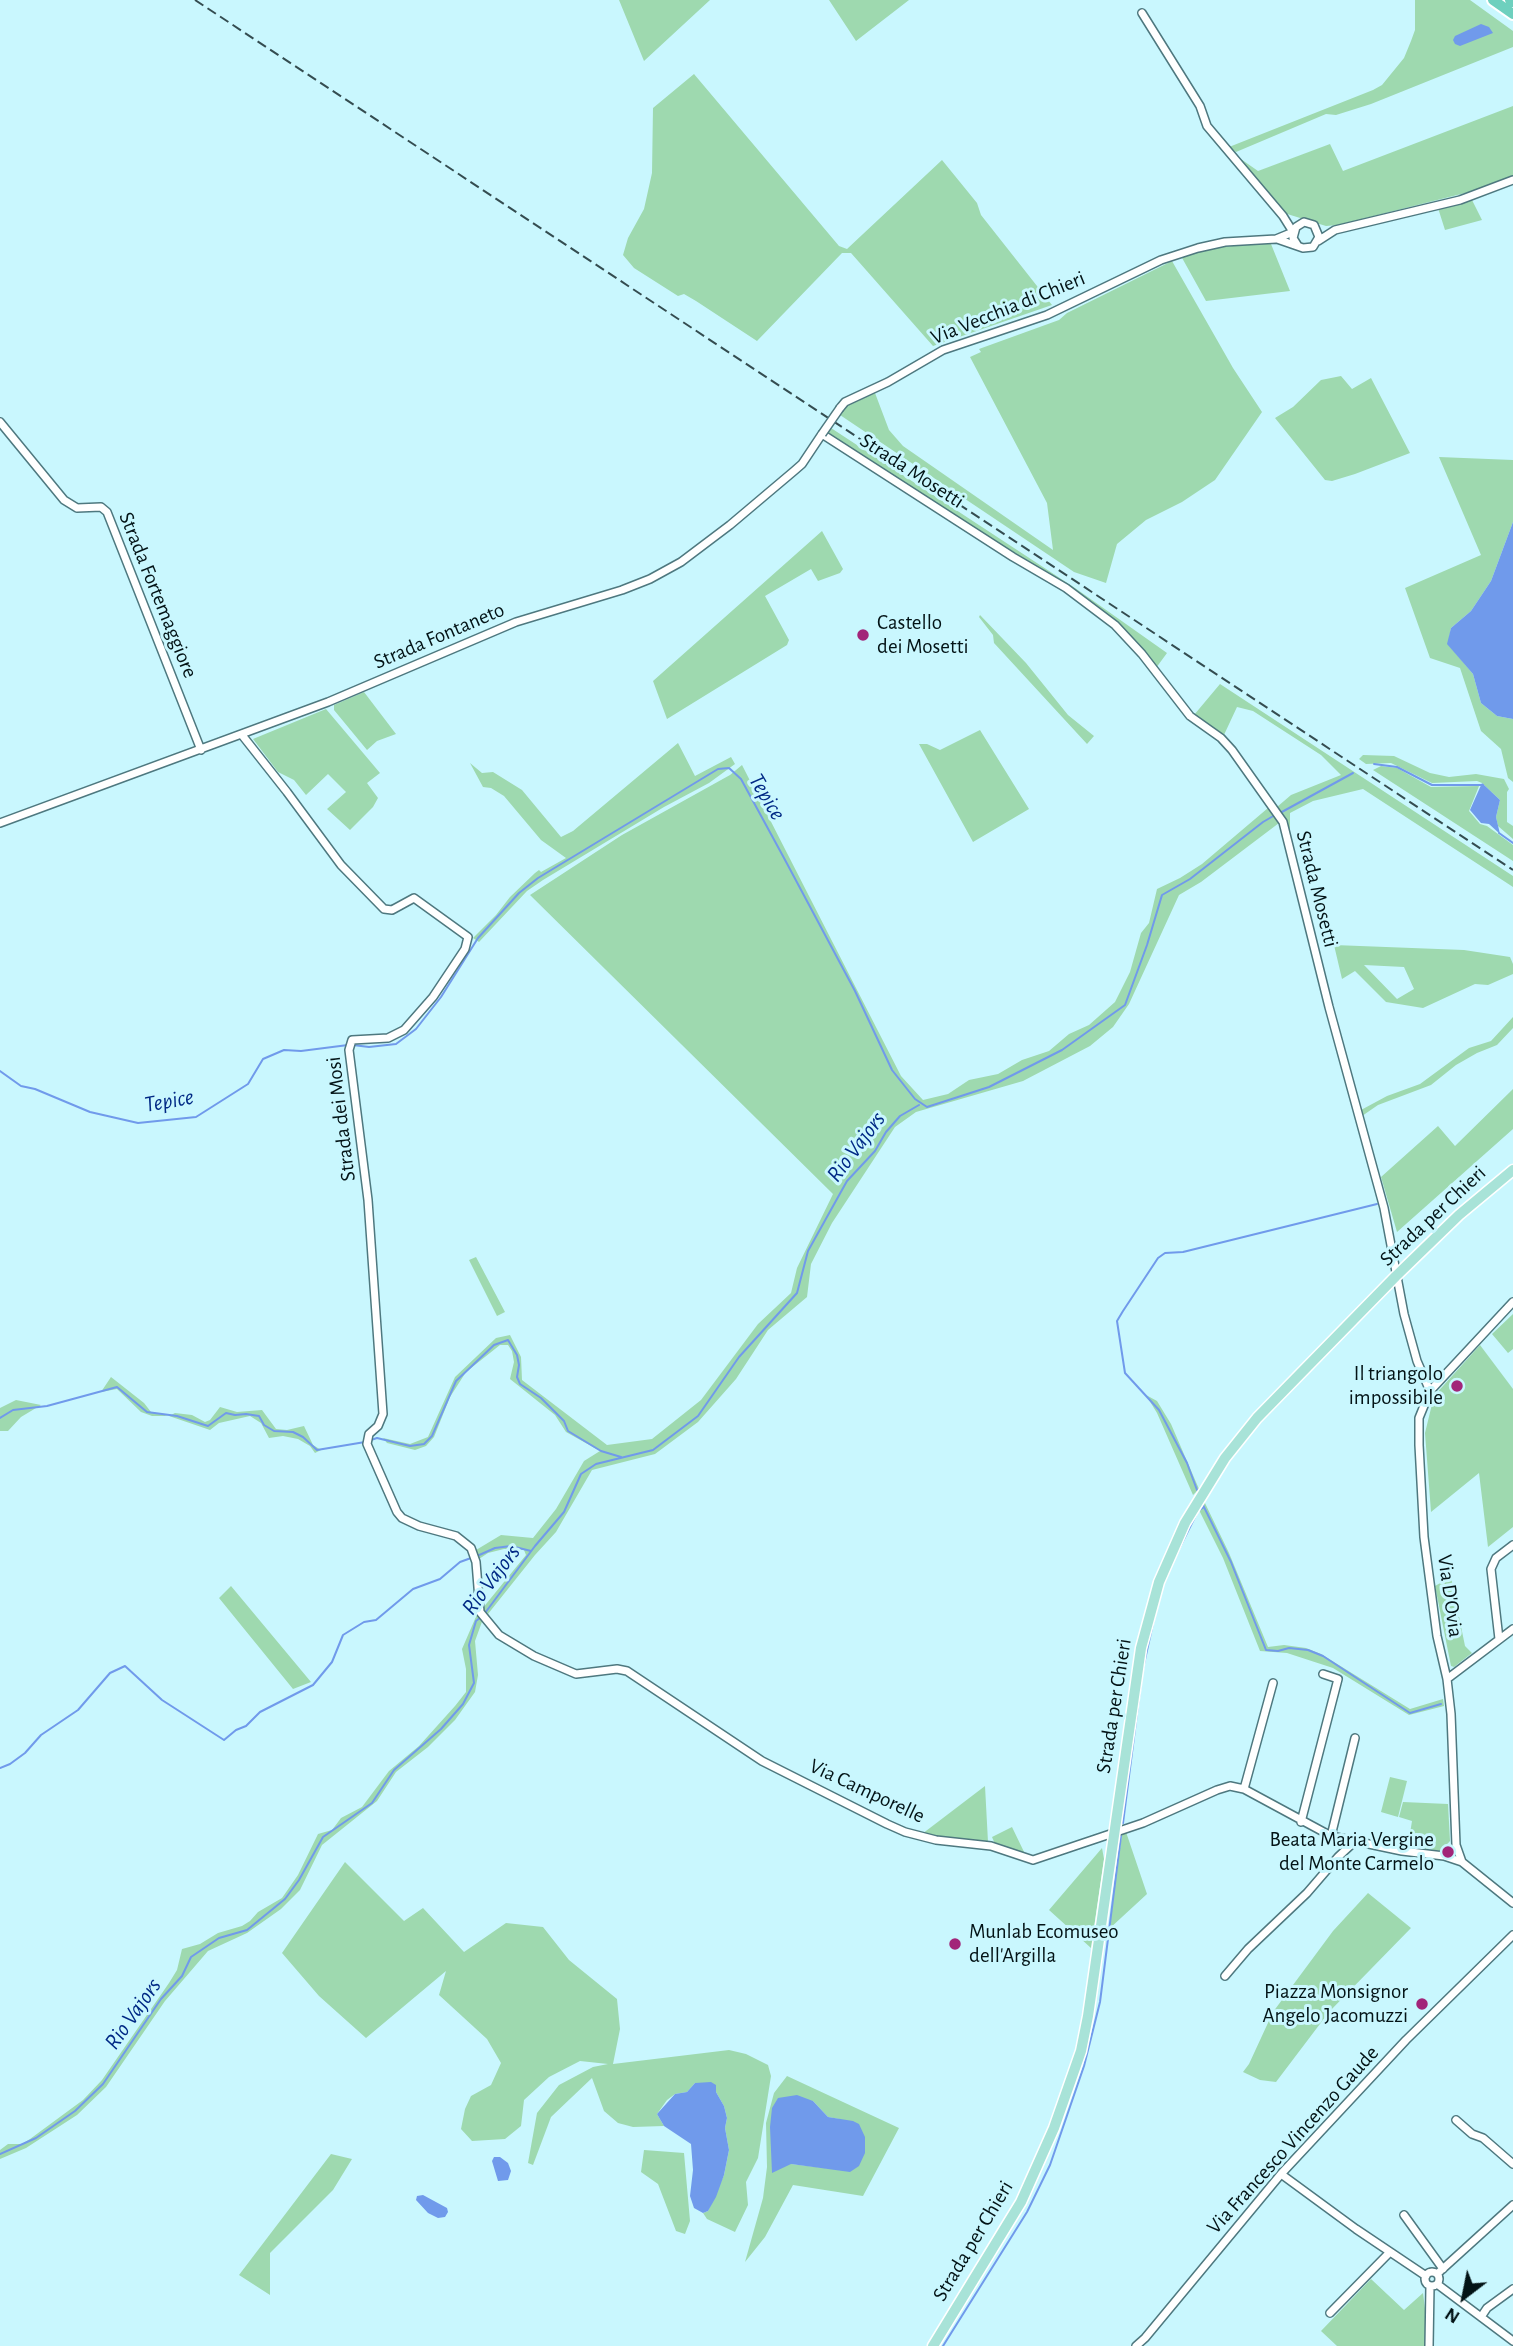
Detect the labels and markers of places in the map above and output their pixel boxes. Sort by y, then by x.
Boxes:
place label: Castello dei Mosetti [877,610,968,660]
marker: Castello dei Mosetti [855,627,871,643]
place label: Il triangolo impossibile [1349,1361,1443,1411]
marker: Il triangolo impossibile [1449,1378,1465,1394]
place label: Beata Maria Vergine del Monte Carmelo [1270,1827,1434,1877]
marker: Beata Maria Vergine del Monte Carmelo [1440,1844,1456,1860]
place label: Munlab Ecomuseo dell'Argilla [969,1919,1119,1969]
marker: Munlab Ecomuseo dell'Argilla [947,1936,963,1952]
place label: Piazza Monsignor Angelo Jacomuzzi [1263,1979,1408,2029]
marker: Piazza Monsignor Angelo Jacomuzzi [1414,1996,1430,2012]

